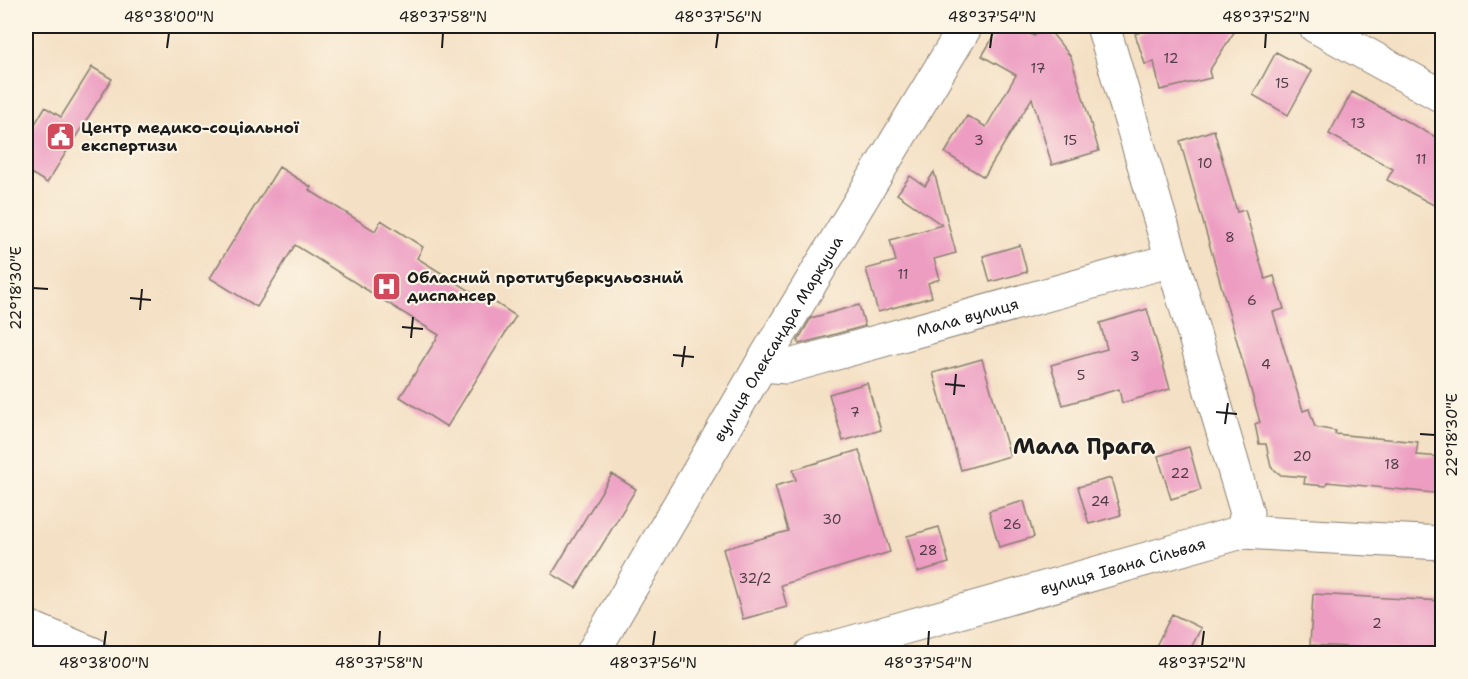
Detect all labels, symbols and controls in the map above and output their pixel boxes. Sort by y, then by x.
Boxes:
text: 48°38'00"N [124,7,214,27]
text: 48°37'58"N [399,7,487,27]
text: 48°37'56"N [674,7,762,27]
text: 48°37'54"N [948,7,1036,27]
text: 48°37'52"N [1222,7,1310,27]
house number: 12 [1164,49,1178,67]
house number: 17 [1031,59,1045,77]
house number: 15 [1275,74,1289,92]
house number: 13 [1351,114,1365,132]
place label: Центр медико-соціальної експертизи [81,117,300,156]
public building icon: Центр медико-соціальної експертизи [44,120,76,152]
house number: 3 [974,131,984,149]
house number: 15 [1063,131,1077,149]
house number: 11 [1415,150,1427,168]
house number: 10 [1197,154,1213,172]
house number: 8 [1225,228,1235,246]
street label: вулиця Олександра Маркуша [709,232,848,446]
text: 22°18'30"E [6,246,26,330]
house number: 11 [897,265,909,283]
place label: Обласний протитуберкульозний диспансер [407,267,683,306]
hospital icon: Обласний протитуберкульозний диспансер [370,270,402,302]
house number: 6 [1247,291,1257,309]
street label: Мала вулиця [913,293,1021,342]
house number: 3 [1130,347,1140,365]
house number: 4 [1261,355,1271,373]
house number: 5 [1077,366,1085,384]
text: 22°18'30"E [1442,393,1462,477]
house number: 7 [850,403,860,421]
district label: Мала Прага [1013,432,1155,461]
house number: 20 [1292,447,1312,465]
house number: 18 [1384,455,1400,473]
house number: 22 [1171,464,1189,482]
house number: 24 [1091,492,1110,510]
house number: 30 [822,510,842,528]
house number: 26 [1003,515,1022,533]
street label: вулиця Івана Сільвая [1038,533,1208,600]
house number: 28 [918,541,938,559]
house number: 32/2 [739,569,771,587]
house number: 2 [1372,614,1382,632]
text: 48°38'00"N [59,653,149,673]
text: 48°37'58"N [335,653,423,673]
text: 48°37'56"N [609,653,697,673]
text: 48°37'54"N [884,653,972,673]
text: 48°37'52"N [1158,653,1246,673]

